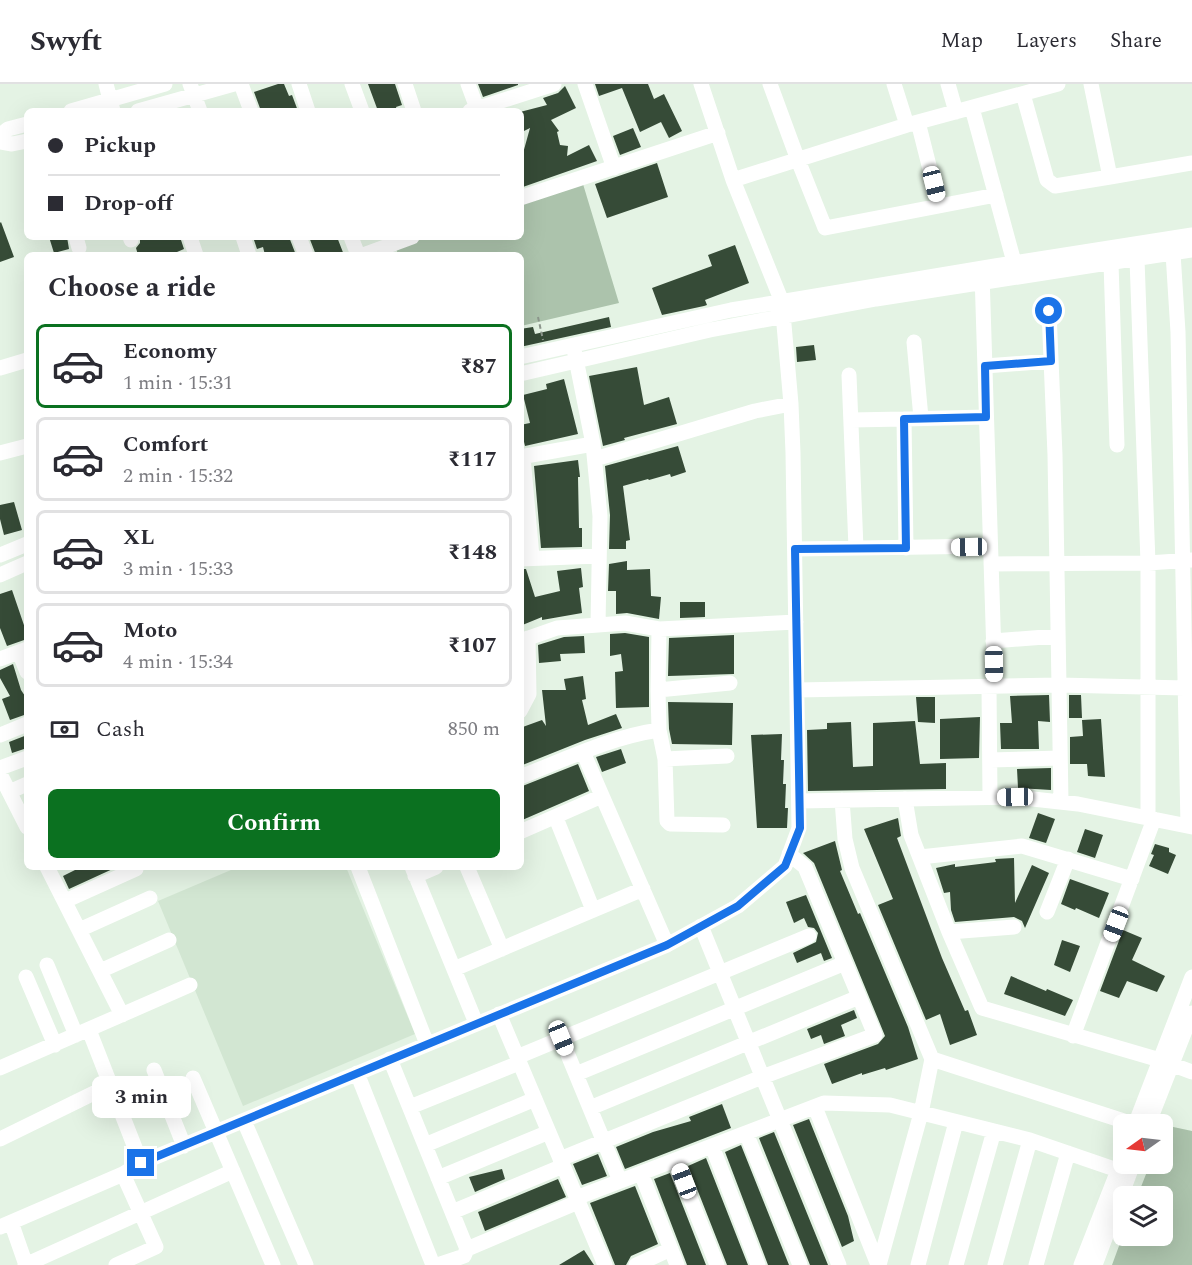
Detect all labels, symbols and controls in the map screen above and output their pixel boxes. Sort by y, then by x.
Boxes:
text: Swyft [30,20,102,63]
text: Map [941,25,983,57]
text: Layers [1016,25,1077,57]
text: Share [1110,25,1162,57]
text: Pickup [84,129,156,162]
car [921,164,947,204]
text: Drop-off [84,187,173,220]
text: Choose a ride [48,267,216,309]
route start [1035,297,1062,324]
text: Economy [123,335,216,368]
icon: car [51,339,105,393]
text: ₹87 [460,350,497,383]
text: 1 min · 15:31 [123,368,233,398]
text: Comfort [123,428,208,461]
icon: car [51,432,105,486]
text: ₹117 [448,443,497,476]
text: 2 min · 15:32 [123,461,233,491]
text: XL [123,521,154,554]
icon: car [51,525,105,579]
text: ₹148 [448,536,497,569]
car [951,538,987,556]
text: 3 min · 15:33 [123,554,233,584]
text: Moto [123,614,177,647]
icon: car [51,618,105,672]
text: ₹107 [448,629,497,662]
car [985,646,1003,682]
text: 4 min · 15:34 [123,647,233,677]
icon: cash [48,713,81,746]
text: Cash [96,713,145,746]
text: 850 m [448,714,500,744]
car [997,788,1033,806]
button: Confirm [48,789,500,858]
car [1101,904,1131,944]
car [546,1018,576,1058]
callout: 3 min [92,1076,190,1118]
text: 3 min [115,1082,168,1112]
north arrow [1113,1114,1173,1174]
map controls [1113,1114,1173,1246]
route end [127,1149,154,1176]
car [669,1161,699,1201]
button: layers [1113,1186,1173,1246]

